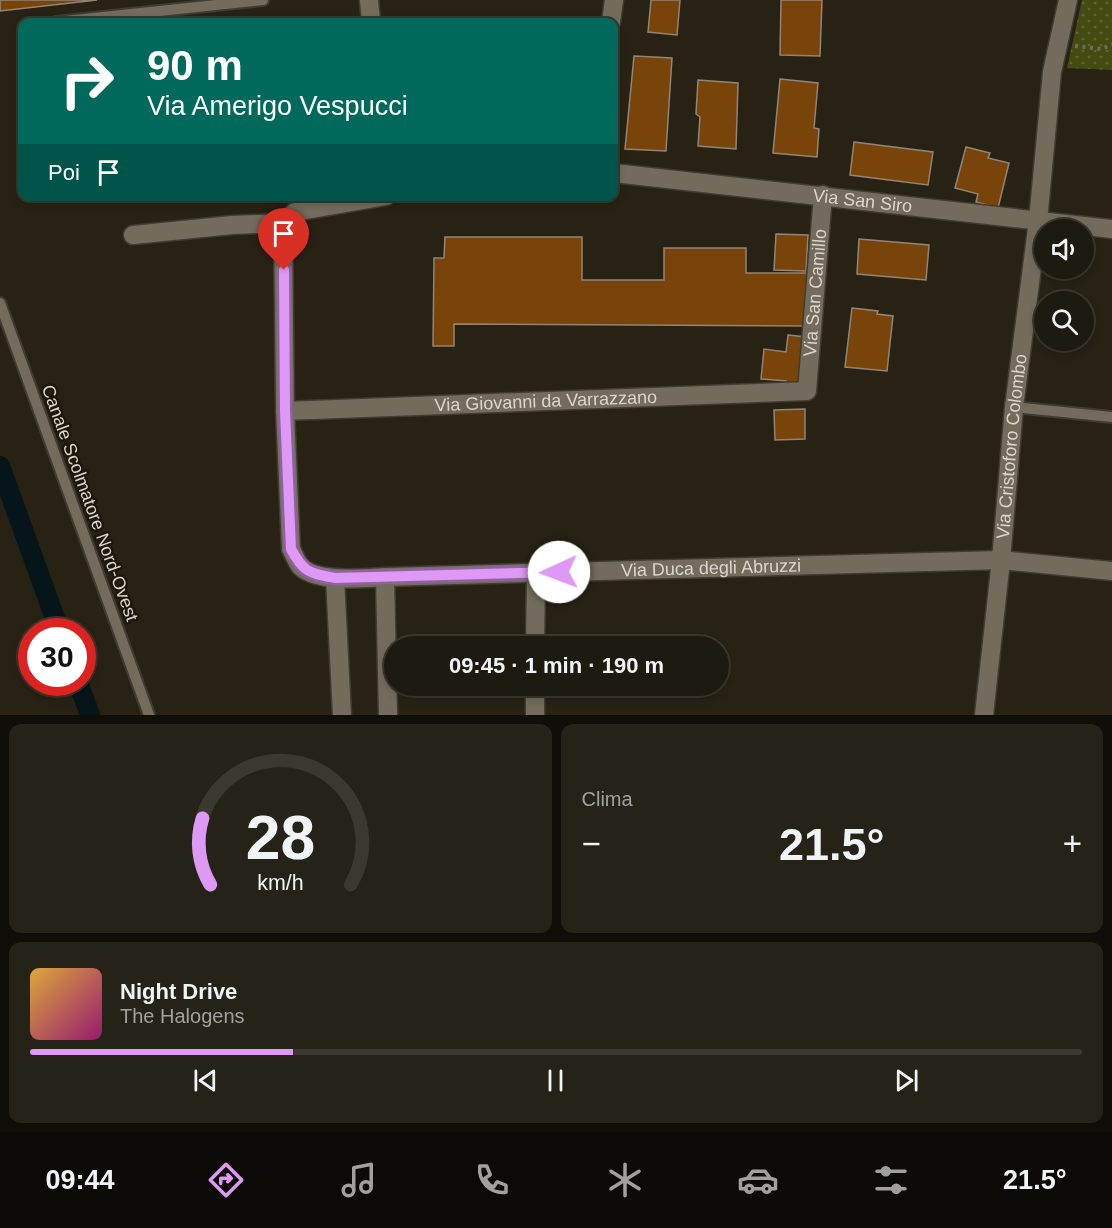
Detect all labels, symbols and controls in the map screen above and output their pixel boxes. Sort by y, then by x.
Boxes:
icon: right [48,42,126,120]
text: 90 m [147,42,243,89]
text: Via Amerigo Vespucci [147,91,408,121]
icon: arrive [92,156,125,189]
text: Poi [48,160,80,185]
street label: Via San Siro [812,185,913,216]
pin [258,208,309,270]
icon: arrive [267,217,300,250]
map controls [1034,219,1094,351]
button: sound [1034,219,1094,279]
street label: Via San Camillo [800,228,830,357]
button: search [1034,291,1094,351]
street label: Via Cristoforo Colombo [993,353,1031,540]
street label: Canale Scolmatore Nord-Ovest [38,382,142,624]
street label: Via Giovanni da Varrazzano [434,387,657,415]
position arrow [527,540,591,604]
street label: Via Duca degli Abruzzi [621,556,801,580]
speed limit sign: 30 [18,618,96,696]
text: 09:45 · 1 min · 190 m [449,653,664,678]
text: Clima [582,788,633,810]
text: 28 [246,803,315,872]
text: 21.5° [779,819,885,870]
text: − [582,825,601,862]
text: + [1063,825,1082,862]
text: km/h [257,872,303,896]
text: Night Drive [120,979,237,1004]
text: The Halogens [120,1005,245,1027]
icon: previous [189,1064,222,1097]
icon: pause [539,1064,572,1097]
icon: next [890,1064,923,1097]
icon: directions [205,1159,247,1201]
icon: music [338,1159,380,1201]
icon: phone [471,1159,513,1201]
icon: climate [604,1159,646,1201]
icon: car [737,1159,779,1201]
icon: filters [870,1159,912,1201]
text: 09:44 [45,1165,115,1195]
text: 21.5° [1003,1165,1066,1195]

